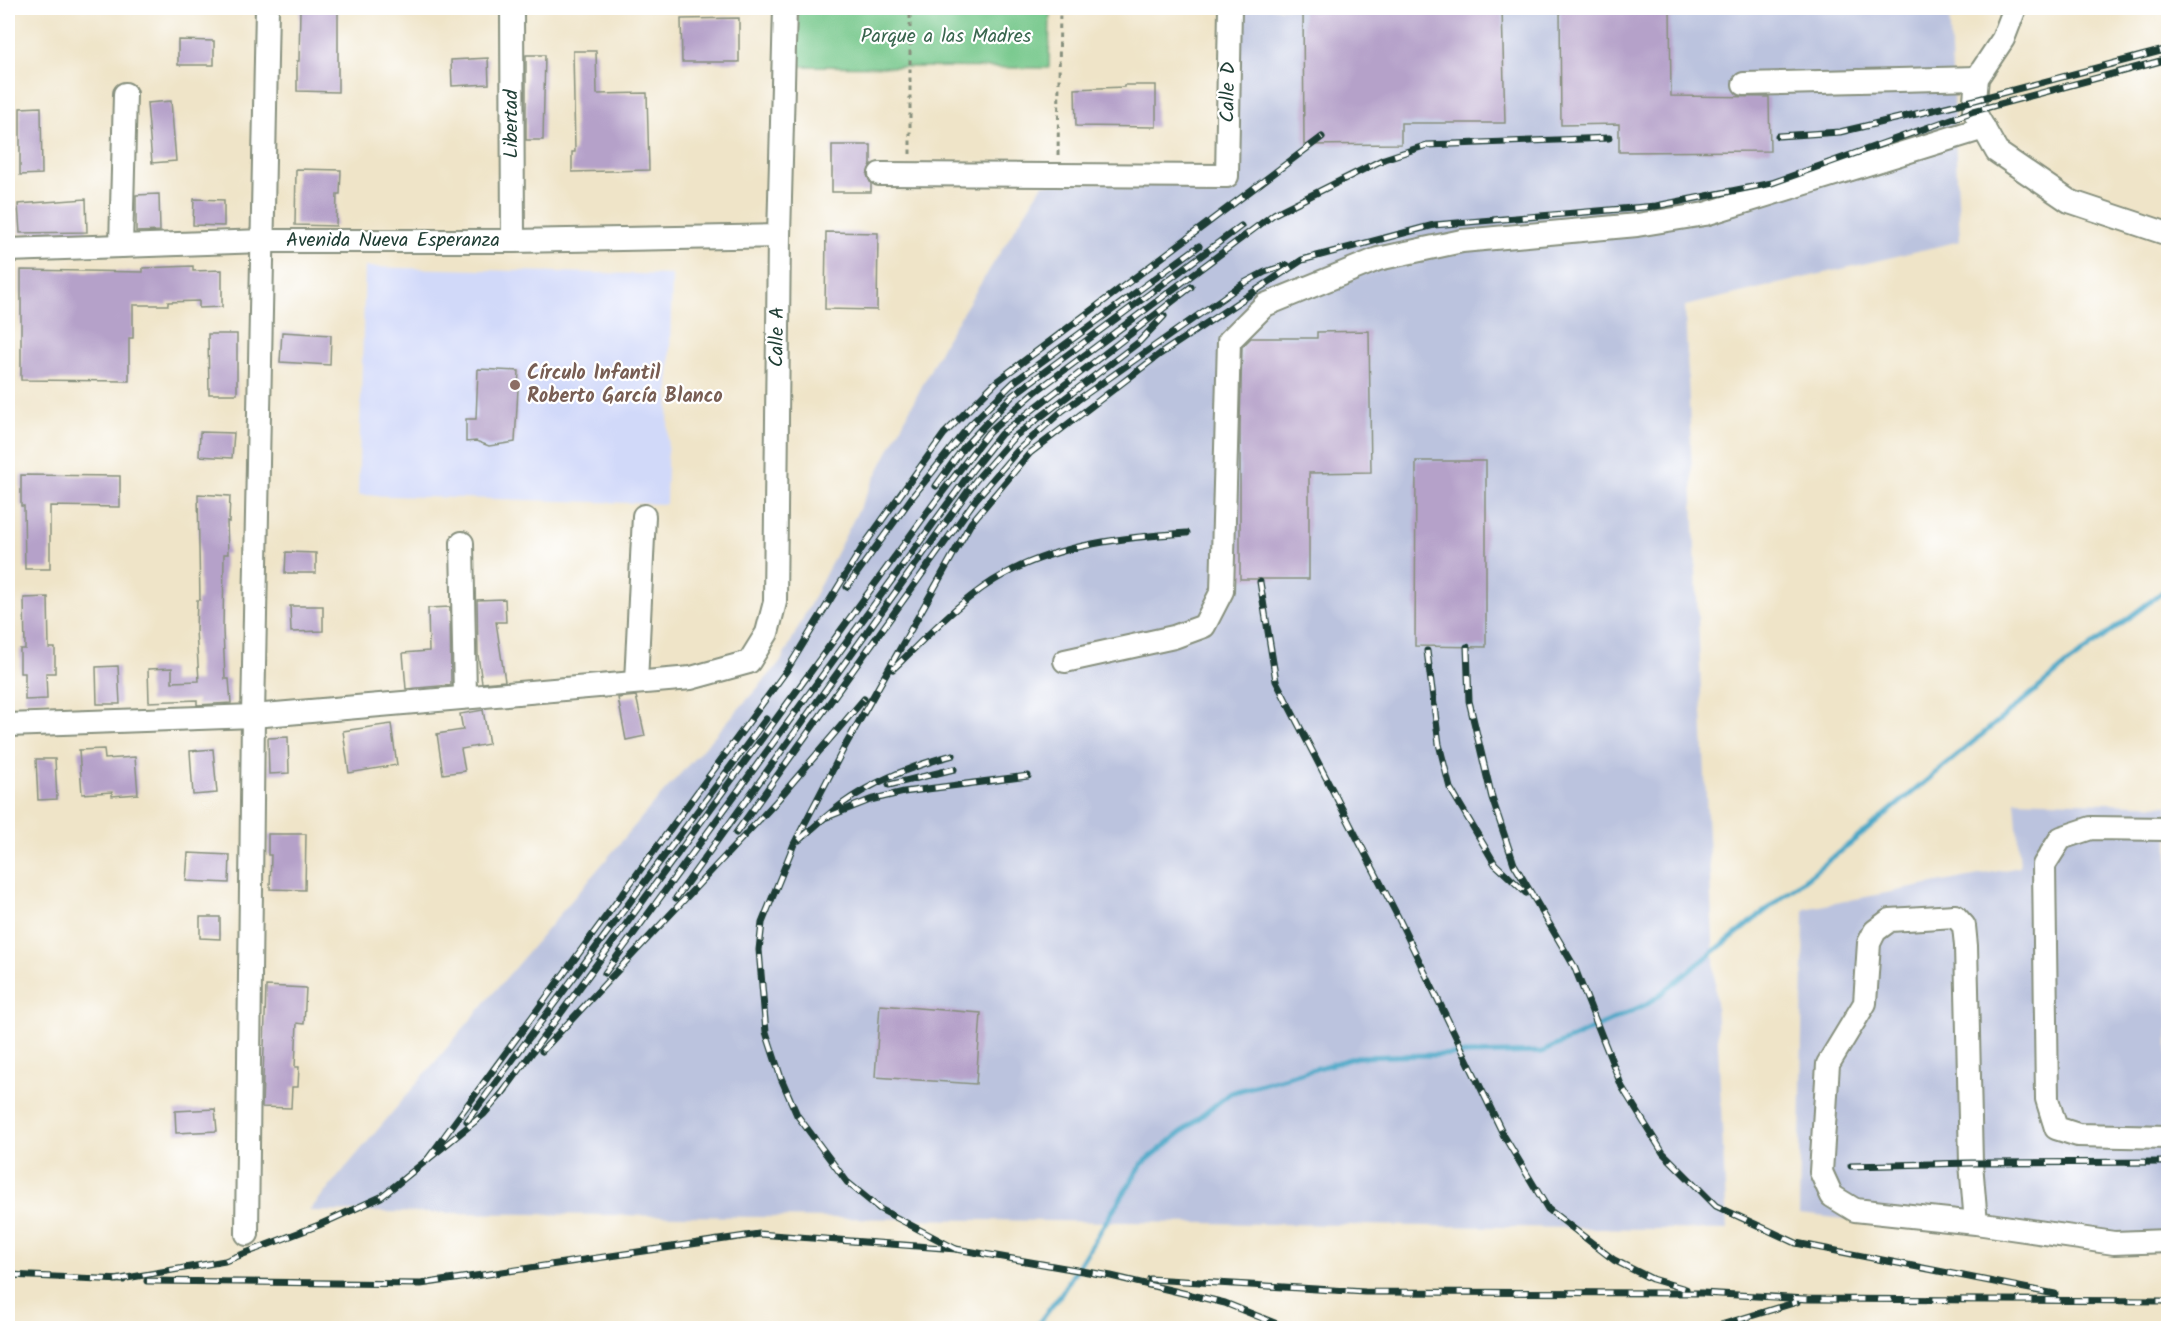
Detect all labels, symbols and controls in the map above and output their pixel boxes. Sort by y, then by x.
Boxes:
park label: Parque a las Madres [861,21,1032,53]
street label: Calle D [1212,61,1246,123]
street label: Libertad [496,89,528,158]
street label: Avenida Nueva Esperanza [286,225,500,257]
street label: Calle A [761,307,795,367]
place label: Círculo Infantil Roberto García Blanco [527,358,723,413]
marker: Círculo Infantil Roberto García Blanco [508,378,522,392]

